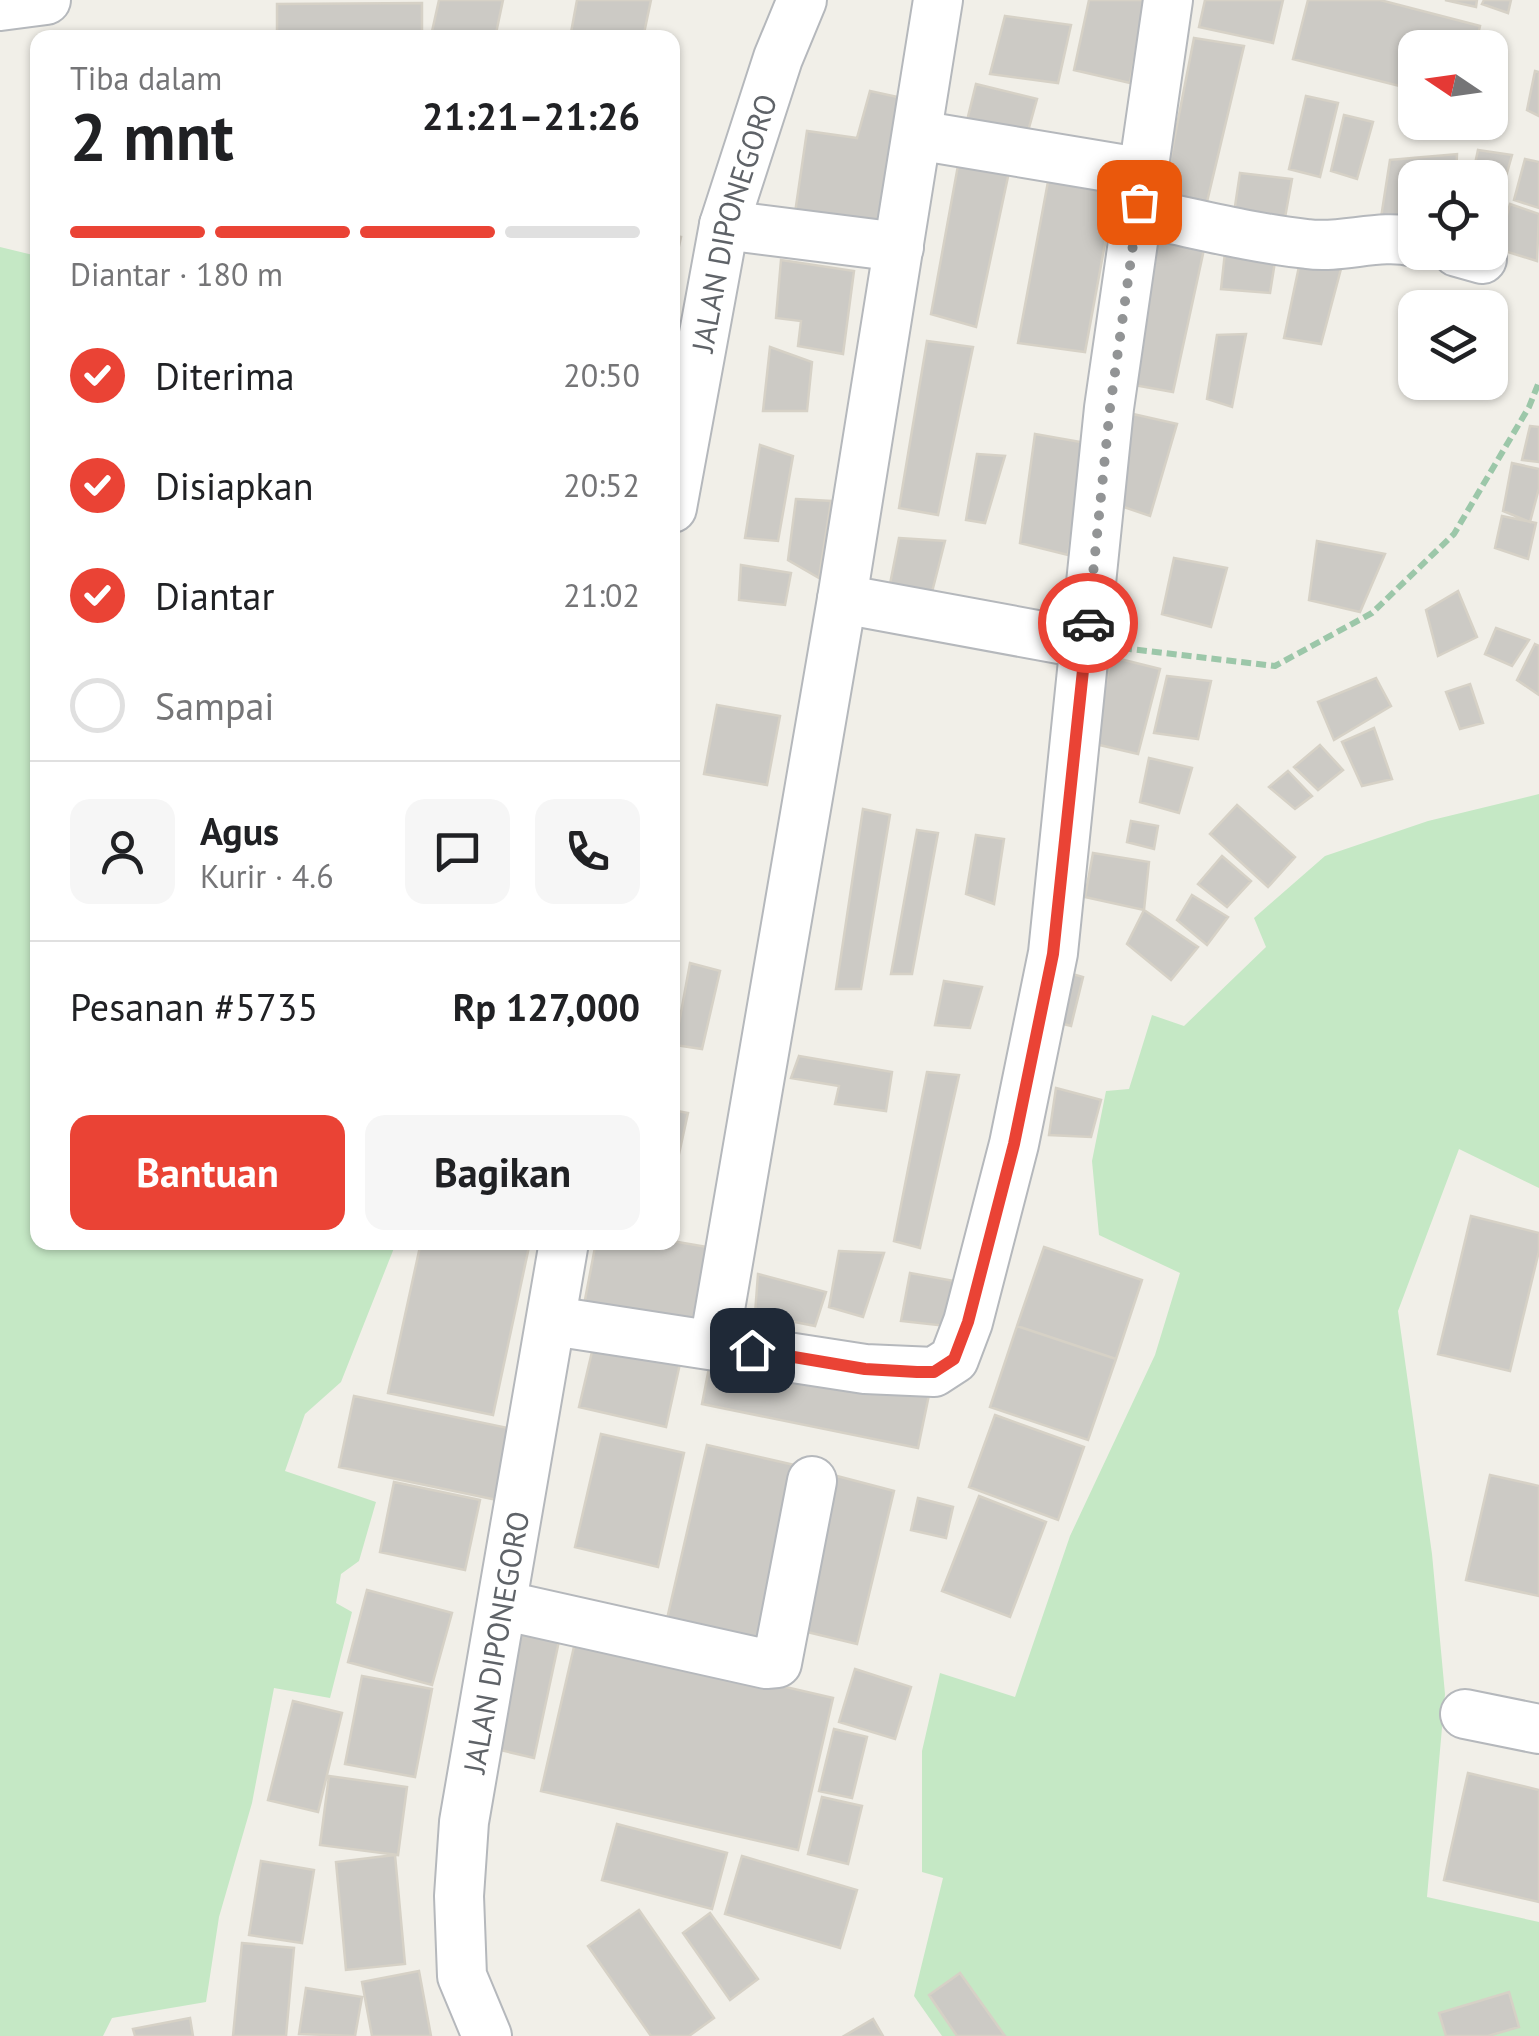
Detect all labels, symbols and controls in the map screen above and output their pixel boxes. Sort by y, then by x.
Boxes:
north arrow [1398,30,1508,140]
map controls [1398,30,1508,400]
text: Tiba dalam [70,57,222,99]
street label: JALAN DIPONEGORO [681,89,785,357]
text: 21:21–21:26 [422,91,640,140]
text: 2 mnt [70,94,234,178]
pin [1097,160,1182,245]
button: locate [1398,160,1508,270]
icon: bag [1112,175,1167,230]
text: Diantar · 180 m [70,253,283,295]
button: layers [1398,290,1508,400]
icon: check [70,348,125,403]
text: Diterima [155,351,295,400]
text: 20:50 [563,354,640,396]
icon: check [70,458,125,513]
text: Disiapkan [155,461,313,510]
text: 20:52 [563,464,640,506]
icon: check [70,568,125,623]
text: Diantar [155,571,274,620]
courier [1038,573,1138,673]
text: 21:02 [563,574,640,616]
icon: car [1061,596,1116,651]
text: Sampai [155,681,274,730]
button: person [70,799,175,904]
button: chat [405,799,510,904]
button: phone [535,799,640,904]
text: Agus [200,806,279,855]
text: Kurir · 4.6 [200,855,334,897]
text: Pesanan #5735 [70,982,318,1031]
text: Rp 127,000 [453,982,640,1031]
button: Bantuan [70,1115,345,1230]
button: Bagikan [365,1115,640,1230]
pin [710,1308,795,1393]
icon: home [725,1323,780,1378]
street label: JALAN DIPONEGORO [453,1508,537,1778]

